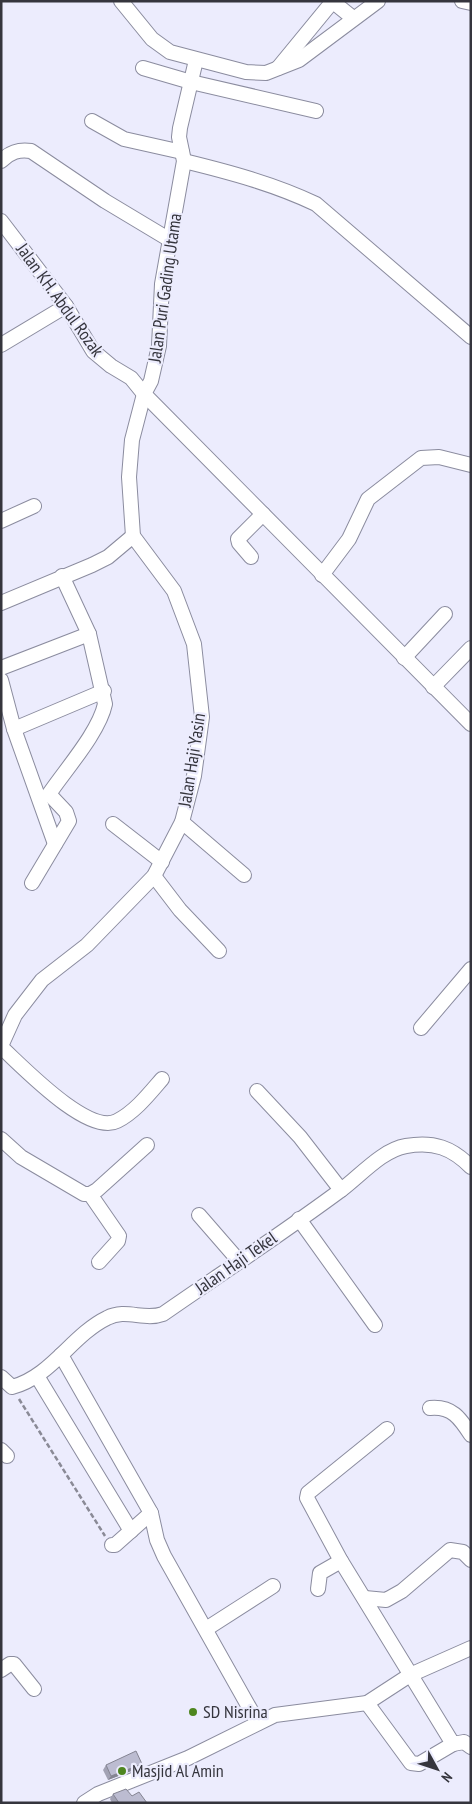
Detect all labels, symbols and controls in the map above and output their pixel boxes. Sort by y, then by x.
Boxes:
street label: Jalan Puri Gading Utama [143,212,186,365]
street label: Jalan KH. Abdul Rozak [11,238,109,361]
street label: Jalan Haji Yasin [173,711,210,810]
street label: Jalan Haji Tekel [190,1226,282,1300]
place label: SD Nisrina [203,1700,268,1723]
marker: SD Nisrina [187,1706,199,1718]
north arrow [412,1744,462,1794]
place label: Masjid Al Amin [132,1759,224,1782]
marker: Masjid Al Amin [116,1765,128,1777]
text: N [438,1769,456,1786]

